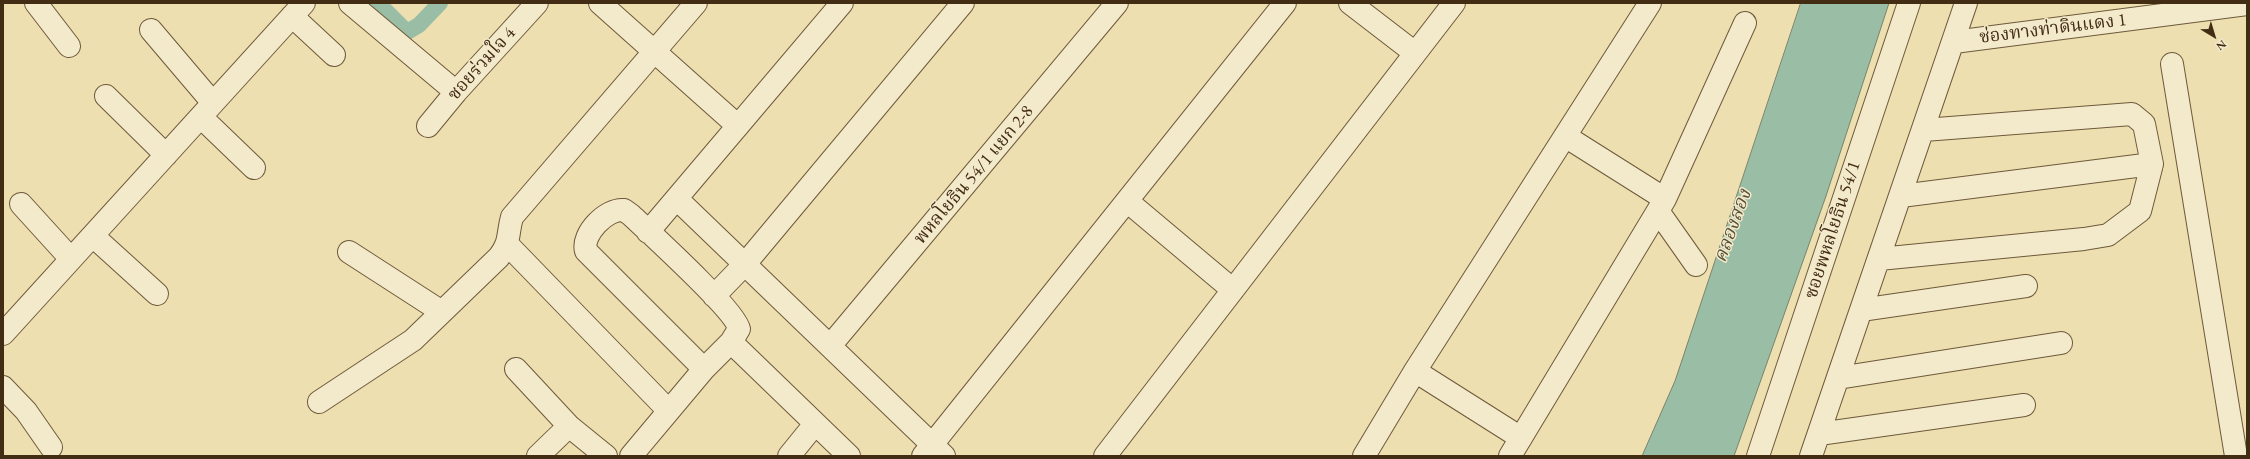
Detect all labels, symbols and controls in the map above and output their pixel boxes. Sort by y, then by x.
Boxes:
street label: ช่องทางท่าดินแดง 1 [1978,9,2128,49]
north arrow [2194,16,2234,56]
street label: ซอยร่วมใจ 4 [443,23,521,105]
text: N [2214,37,2229,54]
street label: พหลโยธิน 54/1 แยก 2-8 [910,101,1038,249]
street label: ซอยพหลโยธิน 54/1 [1801,158,1865,302]
water label: คลองสอง [1709,186,1757,266]

